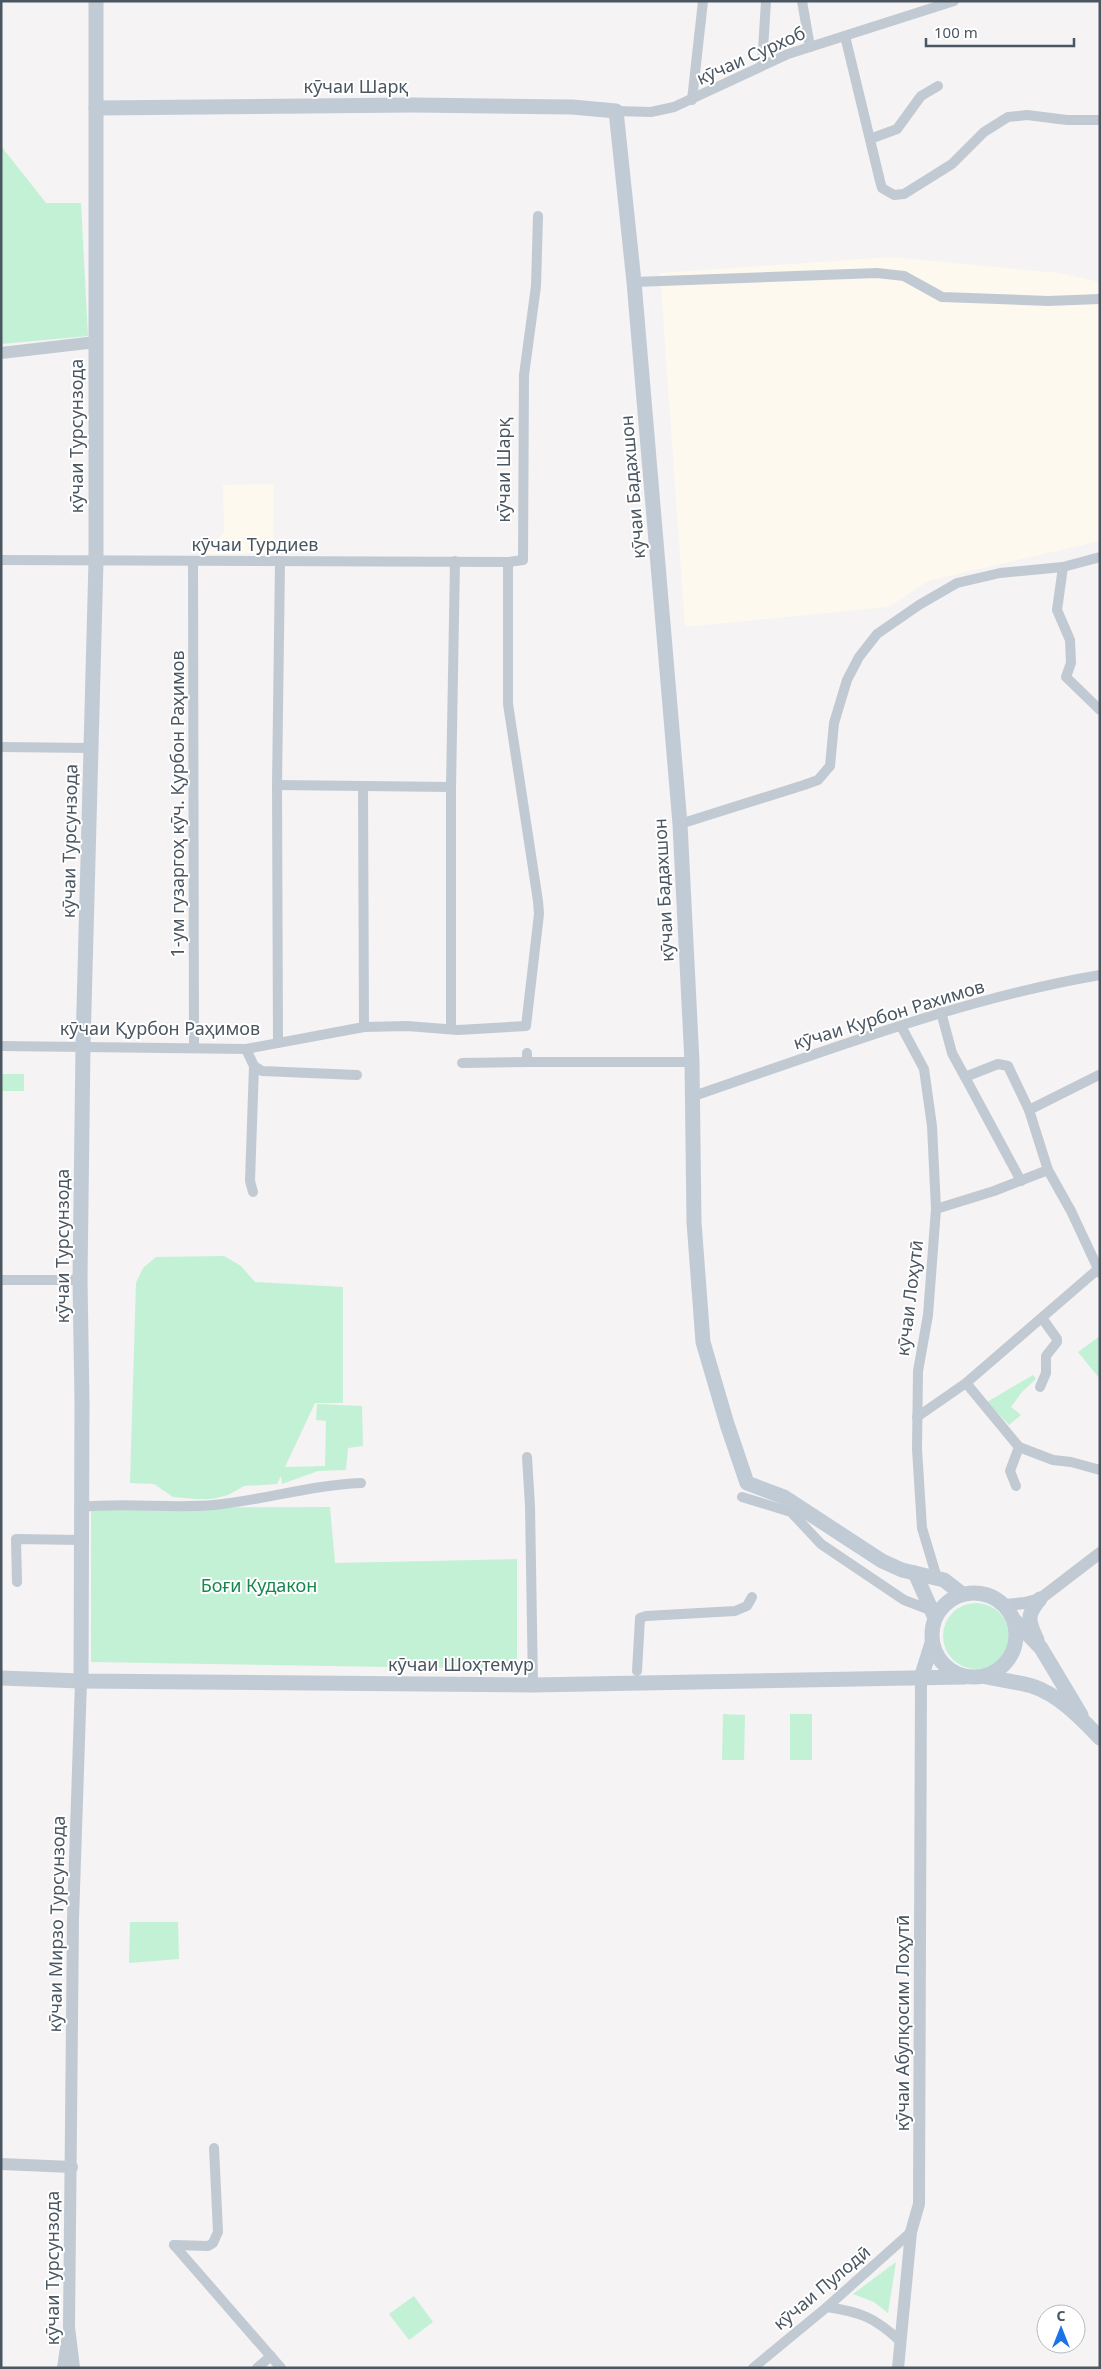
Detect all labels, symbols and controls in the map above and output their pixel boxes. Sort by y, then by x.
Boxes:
scale bar [926,15,1074,47]
street label: кӯчаи Сурхоб [692,20,809,90]
text: 100 m [934,22,978,42]
street label: кӯчаи Шарқ [304,74,408,98]
street label: кӯчаи Турсунзода [64,359,88,513]
street label: кӯчаи Бадахшон [614,414,650,560]
street label: кӯчаи Шарқ [491,418,515,522]
street label: кӯчаи Турдиев [192,532,318,556]
street label: 1-ум гузаргоҳ кӯч. Қурбон Раҳимов [165,650,189,958]
street label: кӯчаи Турсунзода [56,764,82,918]
street label: кӯчаи Бадахшон [647,818,679,963]
street label: кӯчаи Курбон Рахимов [790,974,987,1055]
street label: кӯчаи Қурбон Раҳимов [60,1016,260,1040]
street label: кӯчаи Турсунзода [50,1169,74,1323]
street label: кӯчаи Лоҳутӣ [890,1238,928,1357]
park label: Боғи Кудакон [201,1573,317,1597]
street label: кӯчаи Шоҳтемур [388,1652,534,1676]
street label: кӯчаи Мирзо Турсунзода [42,1815,70,2033]
street label: кӯчаи Абулқосим Лоҳутӣ [890,1915,914,2131]
street label: кӯчаи Турсунзода [40,2191,64,2345]
street label: кӯчаи Пулодӣ [768,2240,875,2335]
north arrow [1036,2304,1086,2354]
text: С [1056,2306,1066,2325]

